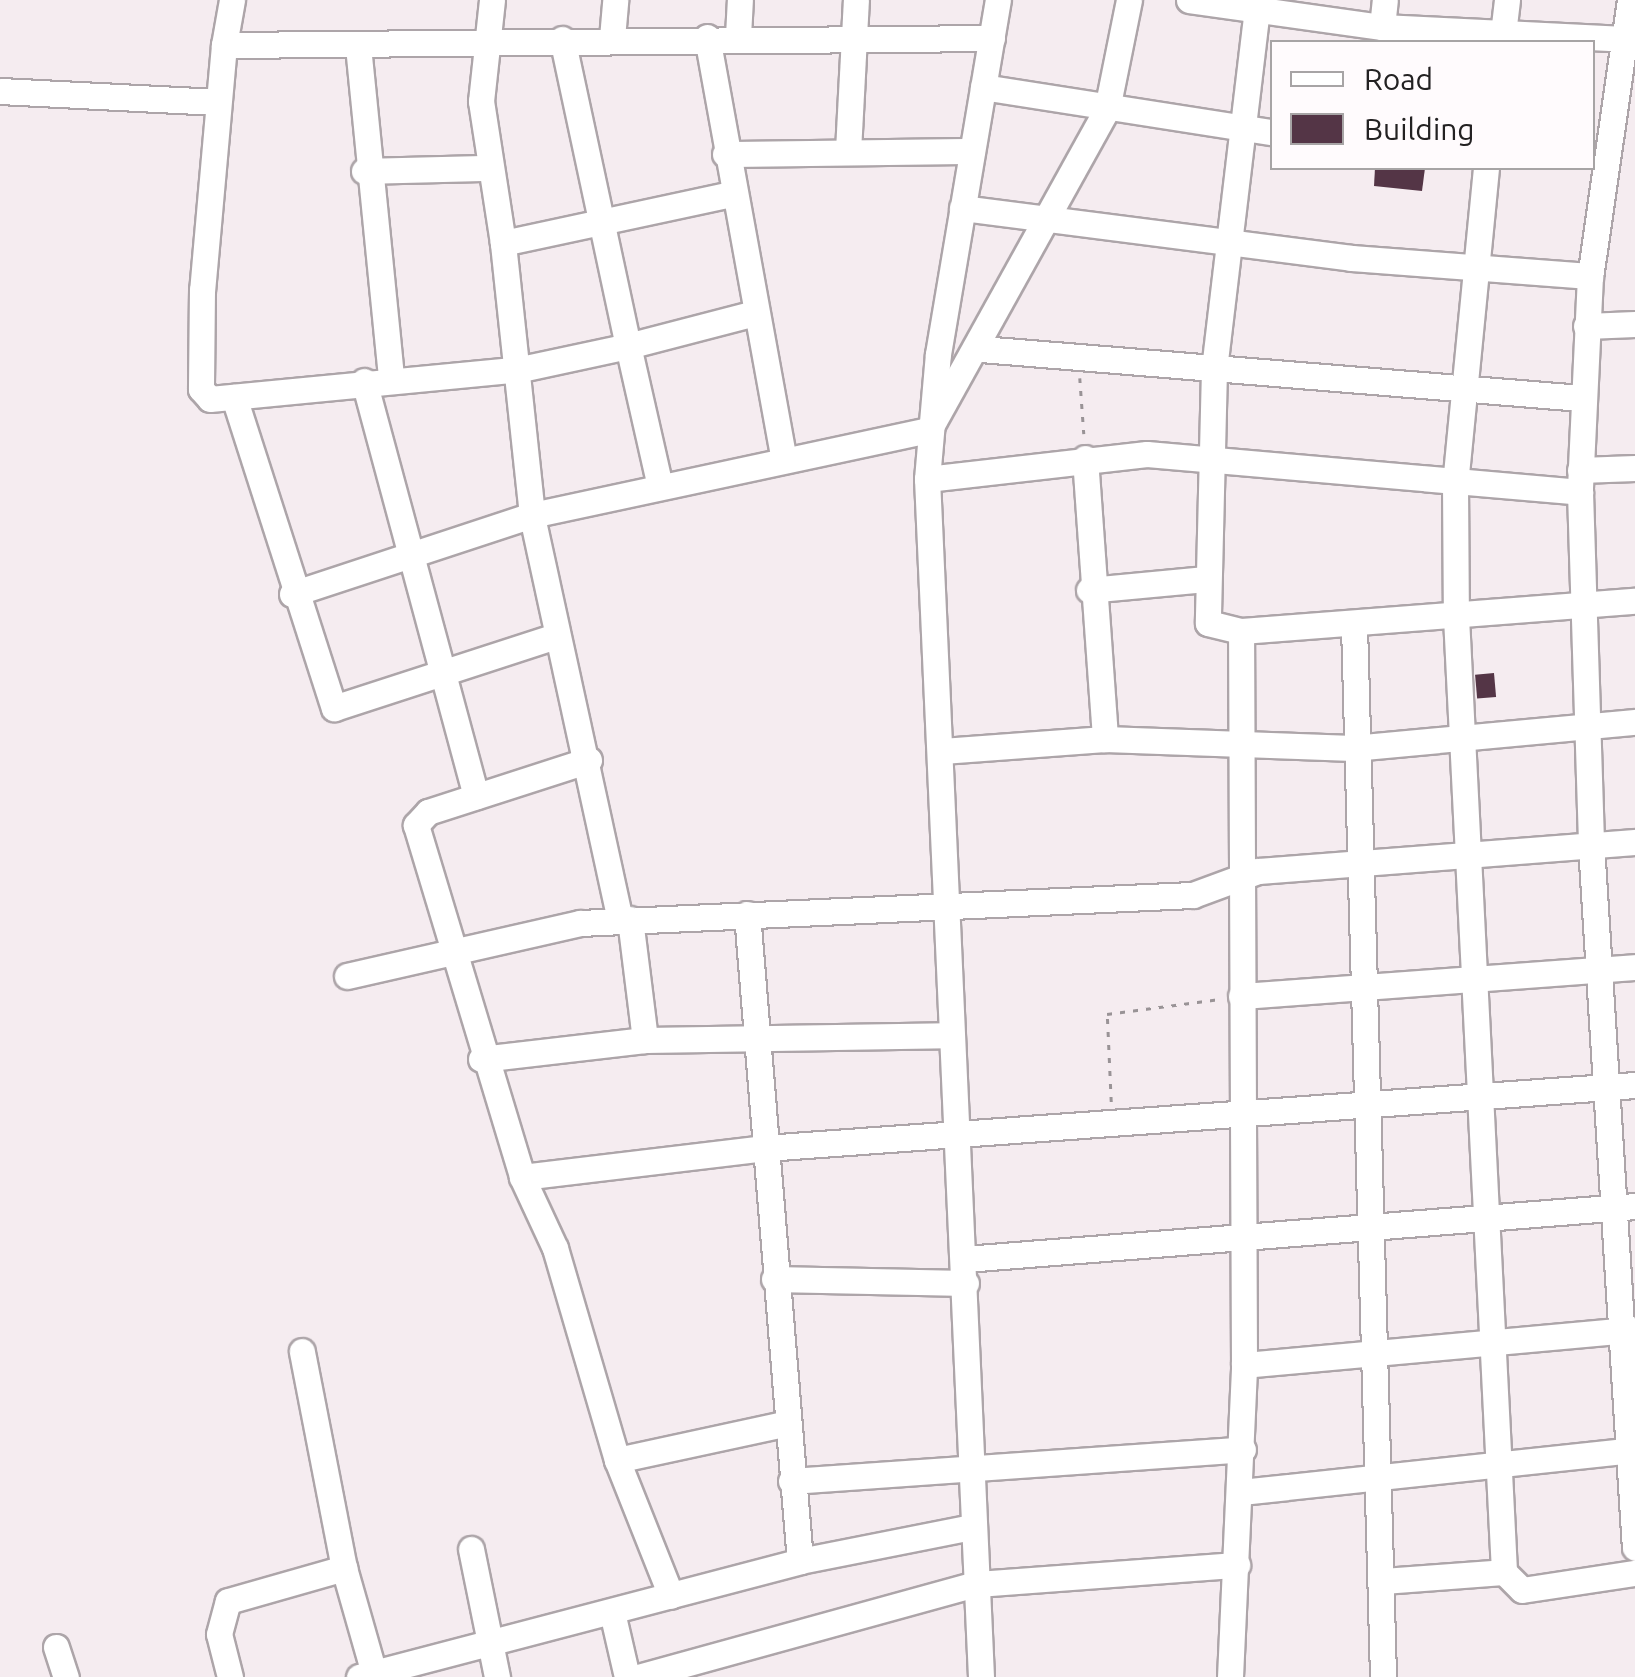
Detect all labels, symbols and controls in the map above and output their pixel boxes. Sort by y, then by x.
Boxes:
legend [1270,40,1595,170]
text: Road [1364,62,1433,96]
text: Building [1364,112,1475,146]

